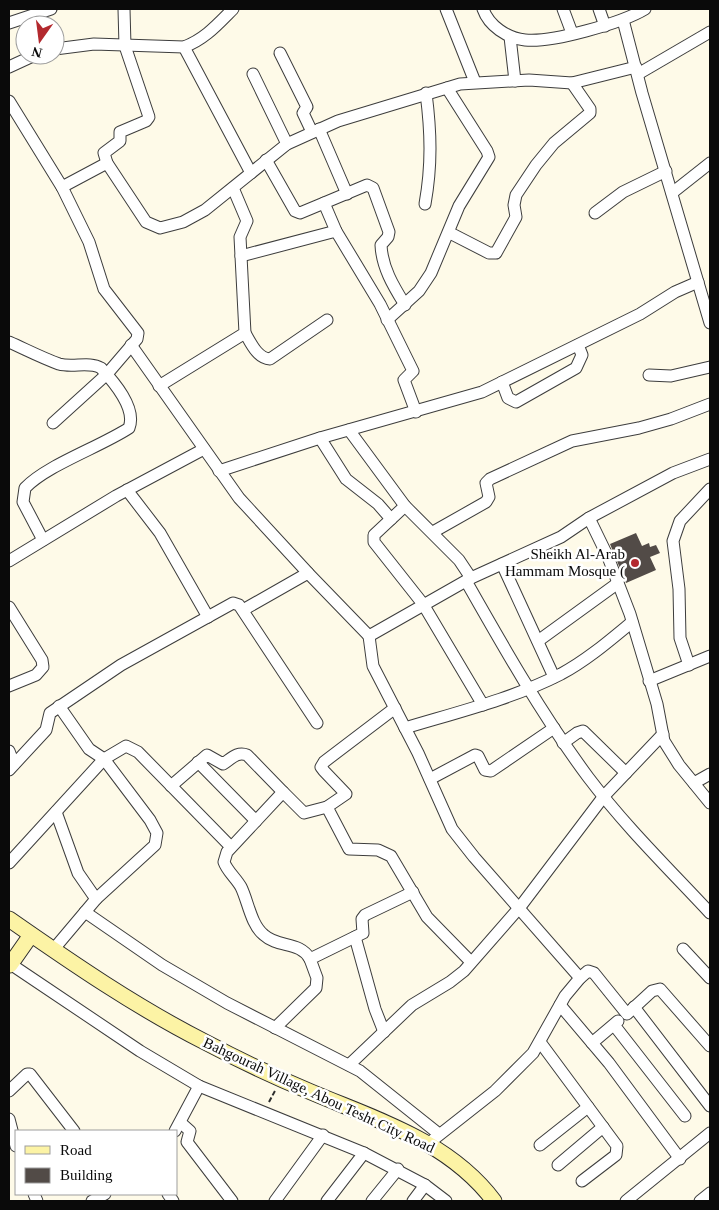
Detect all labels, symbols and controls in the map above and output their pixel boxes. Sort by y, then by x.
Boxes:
north arrow [15,15,65,65]
text: N [30,44,44,61]
place label: Sheikh Al-Arab Hammam Mosque ( [505,546,625,580]
marker: Sheikh Al-Arab Hammam Mosque ( [629,557,641,569]
street label: Bahgourah Village, Abou Tesht City Road [201,1034,438,1156]
legend [15,1130,178,1195]
text: Road [60,1142,92,1158]
text: Building [60,1167,113,1183]

